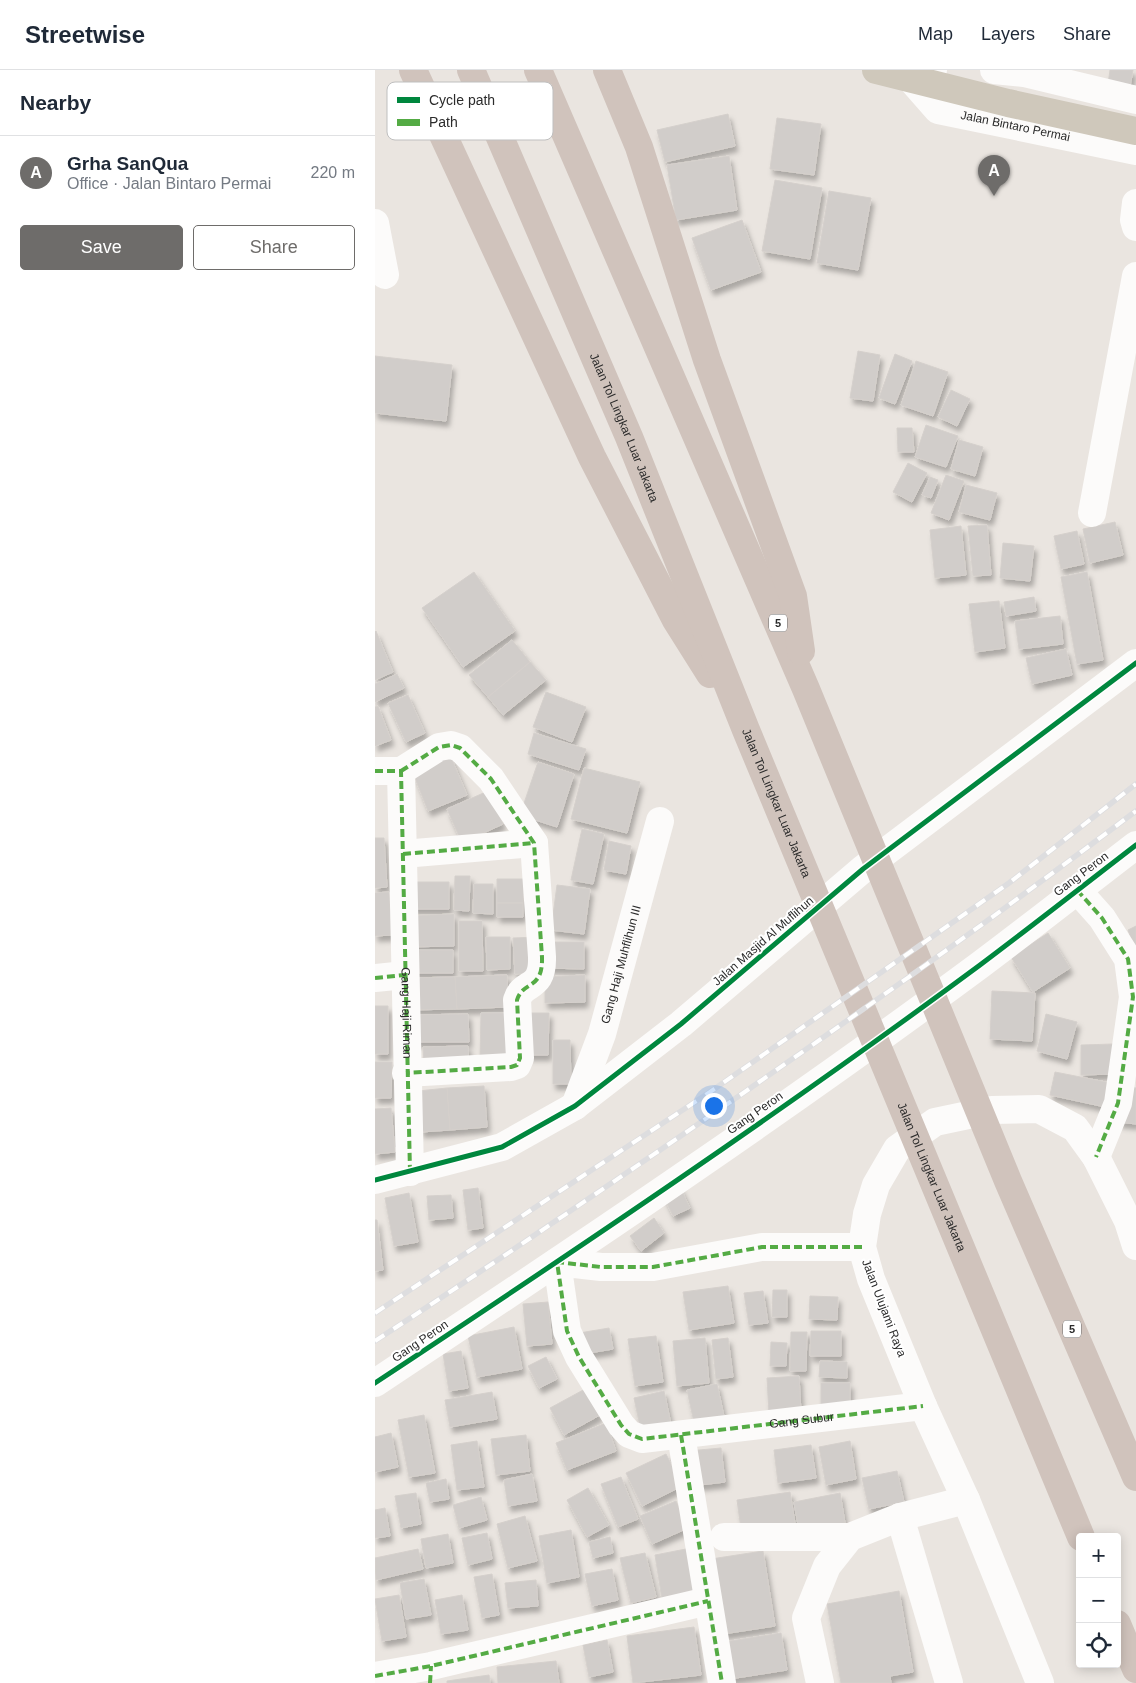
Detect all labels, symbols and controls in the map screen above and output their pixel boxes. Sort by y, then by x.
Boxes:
text: Streetwise [25,21,145,48]
text: Map [918,24,953,44]
text: Layers [981,24,1035,44]
text: Share [1063,24,1111,44]
legend [387,82,553,140]
text: Nearby [20,91,91,114]
text: Cycle path [429,92,495,108]
street label: Jalan Bintaro Permai [959,108,1071,144]
text: Path [429,114,458,130]
text: Grha SanQua [67,153,188,174]
pin: A [978,155,1010,196]
text: A [30,164,42,181]
text: 220 m [311,164,355,181]
text: Office · Jalan Bintaro Permai [67,175,271,192]
button: Save [20,225,183,270]
button: Share [193,225,355,270]
street label: Jalan Tol Lingkar Luar Jakarta [587,351,661,504]
road number: 5 [769,614,787,632]
street label: Jalan Tol Lingkar Luar Jakarta [739,726,814,880]
street label: Gang Peron [1051,849,1111,899]
street label: Jalan Masjid Al Muflihun [710,893,816,989]
street label: Gang Haji Muhflihun III [598,904,644,1025]
street label: Gang Haji Riman [398,967,414,1059]
street label: Gang Peron [724,1089,786,1137]
your location [701,1093,727,1119]
street label: Jalan Tol Lingkar Luar Jakarta [894,1100,969,1254]
street label: Jalan Ulujami Raya [859,1257,909,1359]
street label: Gang Peron [389,1317,451,1365]
road number: 5 [1063,1320,1081,1338]
street label: Gang Subur [769,1410,835,1431]
map controls [1076,1533,1121,1668]
button: + [1076,1533,1121,1578]
button: − [1076,1578,1121,1623]
button: locate [1076,1623,1121,1668]

